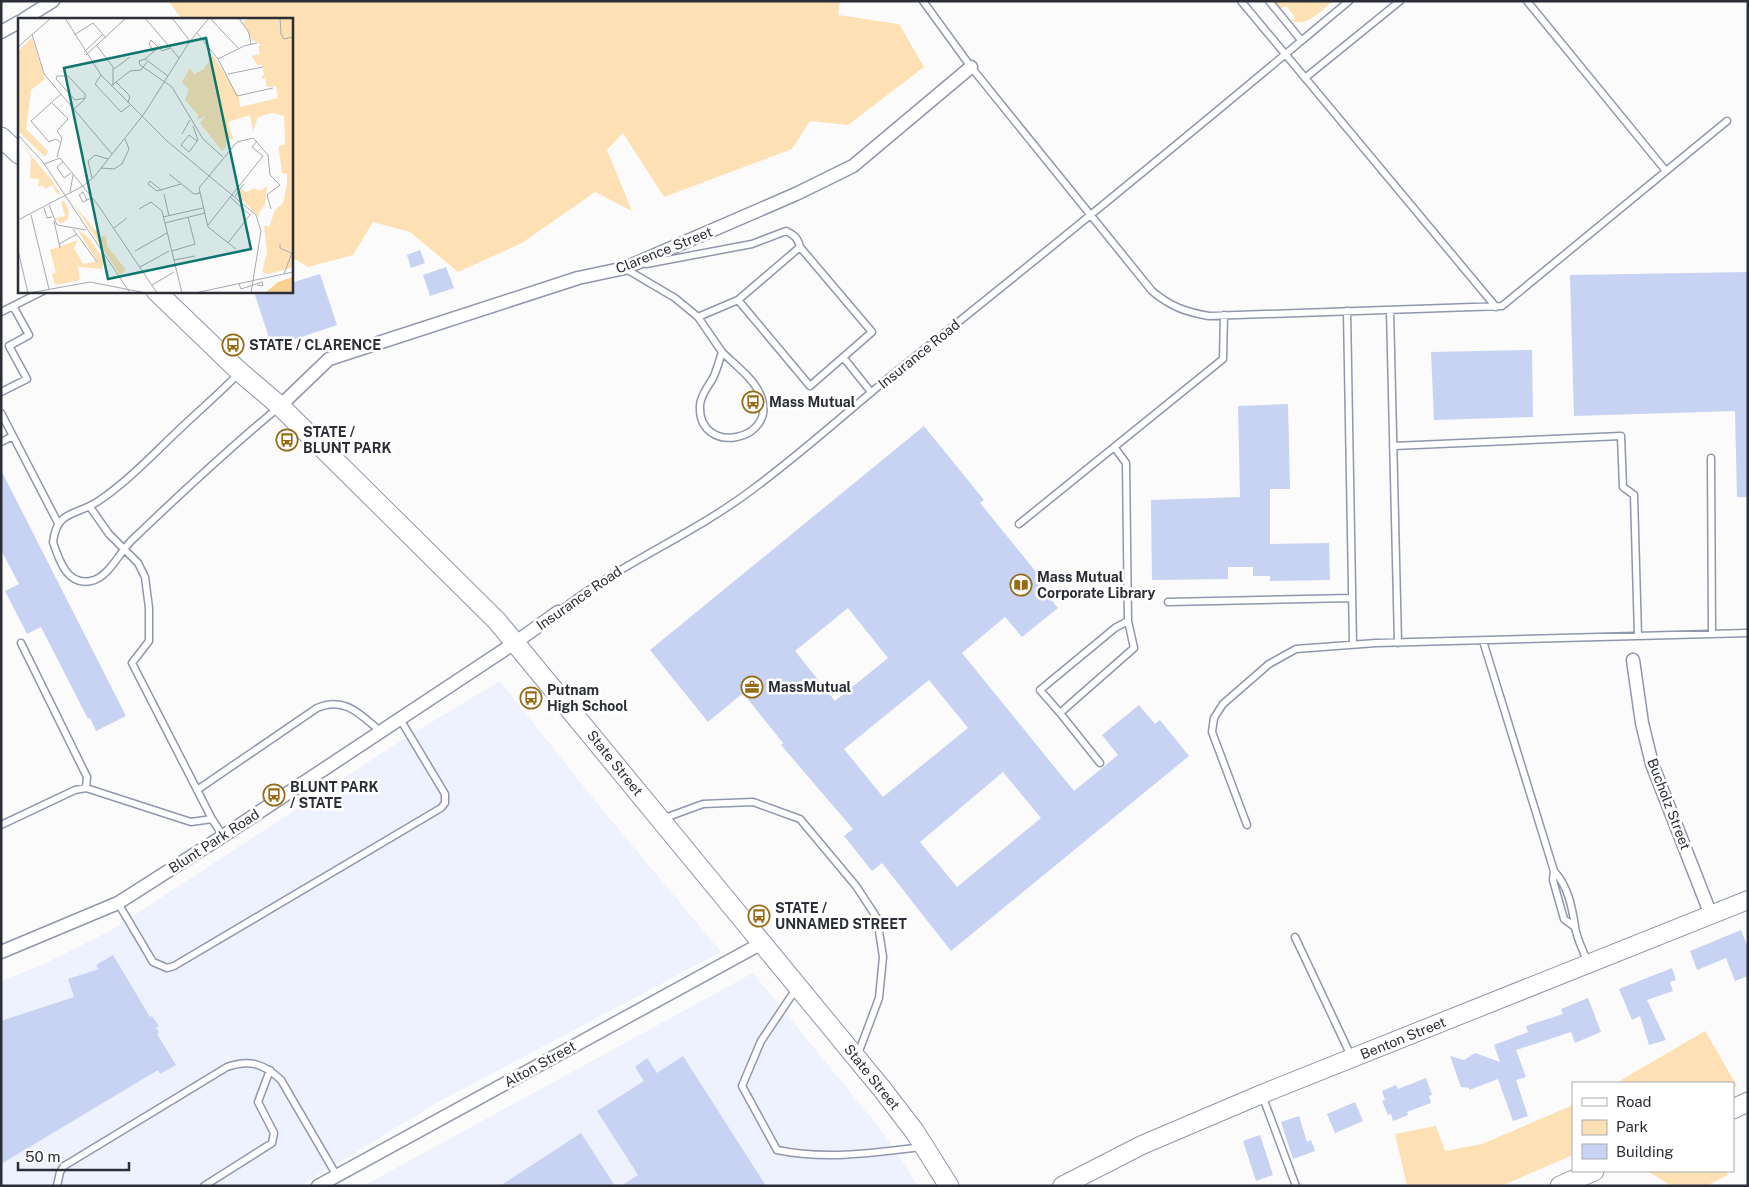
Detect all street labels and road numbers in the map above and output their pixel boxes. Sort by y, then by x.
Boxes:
street label: Clarence Street [613,223,715,277]
street label: Insurance Road [875,316,963,392]
street label: Insurance Road [533,563,625,633]
street label: State Street [584,727,646,799]
street label: Bucholz Street [1644,756,1694,852]
street label: Blunt Park Road [166,806,262,876]
street label: Benton Street [1358,1014,1448,1062]
street label: Alton Street [501,1038,579,1090]
street label: State Street [841,1041,903,1113]

